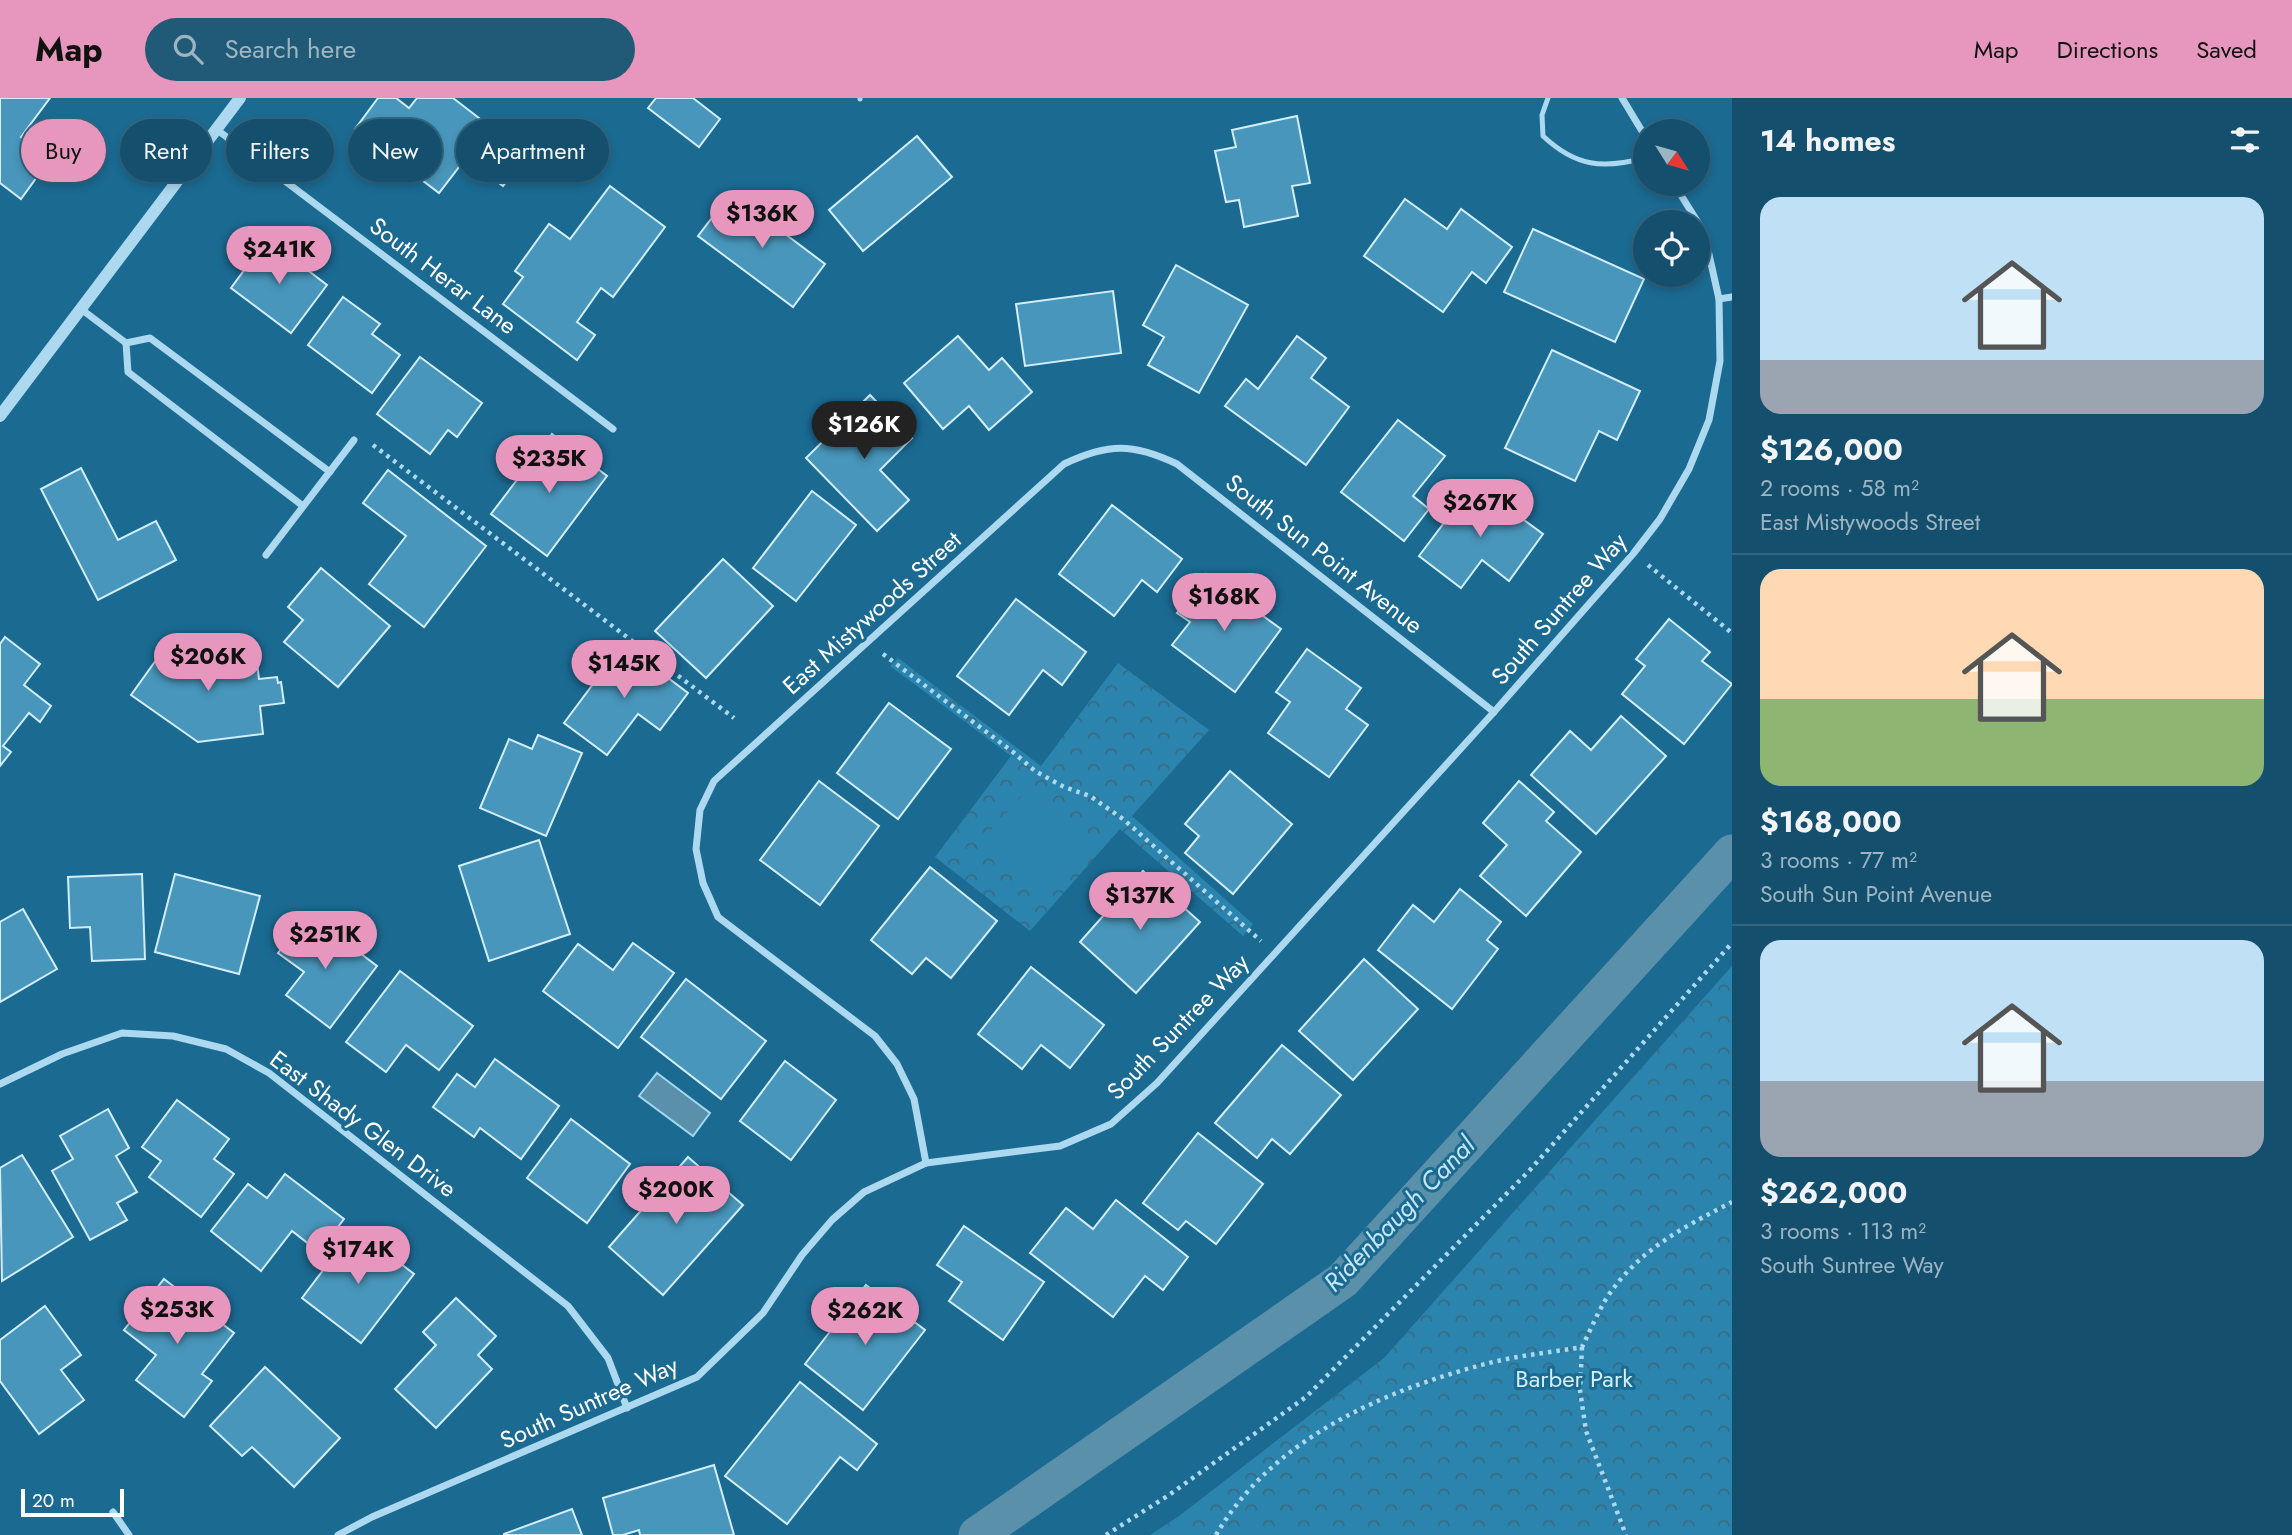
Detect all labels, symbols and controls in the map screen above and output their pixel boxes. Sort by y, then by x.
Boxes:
search box [145,18,635,81]
text: Map [35,26,103,73]
icon: search [169,30,207,68]
text: Search here [225,30,356,68]
text: Map [1974,32,2019,67]
text: Directions [2057,32,2158,67]
text: Saved [2196,32,2257,67]
chip: Buy [21,119,106,182]
chip: Rent [120,119,212,182]
chip: Filters [226,119,334,182]
chip: New [348,119,442,182]
chip: Apartment [456,119,609,182]
north arrow [1633,119,1710,196]
map controls [1633,119,1710,287]
text: 14 homes [1760,119,1895,162]
icon: filters [2226,121,2264,159]
pin: $136K [713,190,811,250]
text: $136K [726,196,798,230]
street label: South Herar Lane [362,209,524,343]
button: locate [1633,210,1710,287]
pin: $241K [230,226,328,286]
text: $241K [242,232,316,266]
icon: home [1949,242,2075,368]
pin: $126K [815,402,913,461]
text: $126K [828,407,900,441]
text: $126,000 [1760,428,1903,471]
pin: $235K [500,436,598,495]
text: $235K [512,441,586,475]
street label: South Sun Point Avenue [1218,465,1430,642]
text: 2 rooms · 58 m² [1760,471,1919,505]
pin: $267K [1431,480,1529,539]
text: $267K [1443,485,1517,519]
text: East Mistywoods Street [1760,505,1980,539]
street label: East Mistywoods Street [775,523,969,703]
street label: South Suntree Way [1483,525,1635,692]
pin: $168K [1175,574,1273,633]
text: $168K [1188,579,1260,613]
icon: home [1949,614,2075,740]
pin: $206K [159,634,257,693]
text: $206K [170,639,246,673]
pin: $145K [575,640,673,700]
text: $145K [588,646,660,680]
text: $168,000 [1760,800,1902,843]
text: 3 rooms · 77 m² [1760,843,1917,877]
pin: $137K [1091,872,1189,932]
text: South Sun Point Avenue [1760,877,1992,911]
text: $137K [1105,878,1175,912]
pin: $251K [276,912,374,971]
text: $251K [289,917,361,951]
street label: South Suntree Way [1098,945,1257,1108]
icon: home [1949,985,2075,1111]
street label: East Shady Glen Drive [263,1042,464,1206]
water label: Ridenbaugh Canal [1315,1127,1484,1300]
pin: $200K [627,1166,725,1226]
text: $262,000 [1760,1171,1907,1214]
text: $200K [638,1172,714,1206]
text: 3 rooms · 113 m² [1760,1214,1926,1248]
pin: $174K [309,1226,407,1286]
text: $174K [322,1232,394,1266]
text: South Suntree Way [1760,1248,1944,1282]
pin: $253K [128,1286,226,1346]
pin: $262K [816,1288,914,1347]
text: $253K [140,1292,214,1326]
text: $262K [827,1293,903,1327]
street label: South Suntree Way [494,1347,684,1458]
park label: Barber Park [1515,1361,1633,1396]
scale bar [21,1486,124,1518]
text: 20 m [32,1487,75,1514]

